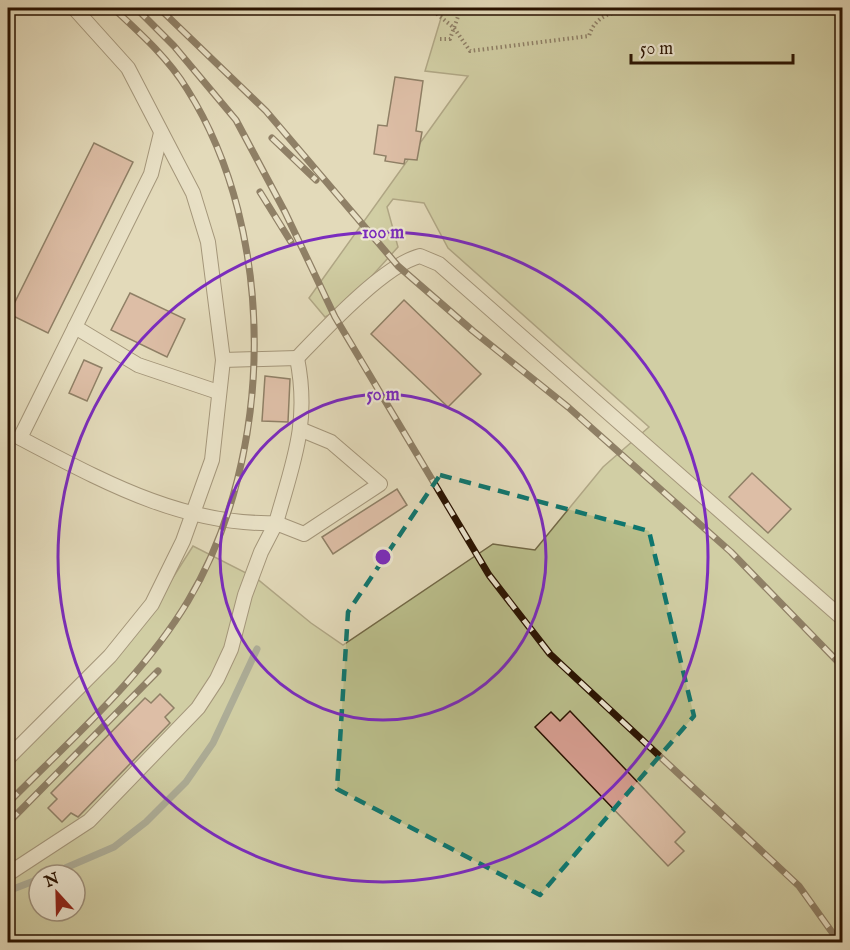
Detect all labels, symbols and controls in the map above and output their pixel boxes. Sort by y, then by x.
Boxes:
scale bar [631,27,793,65]
text: 50 m [640,38,673,61]
text: 100 m [362,222,404,245]
text: 50 m [366,384,400,407]
centre of rings [373,547,393,567]
north arrow [27,863,87,923]
text: N [41,869,62,893]

